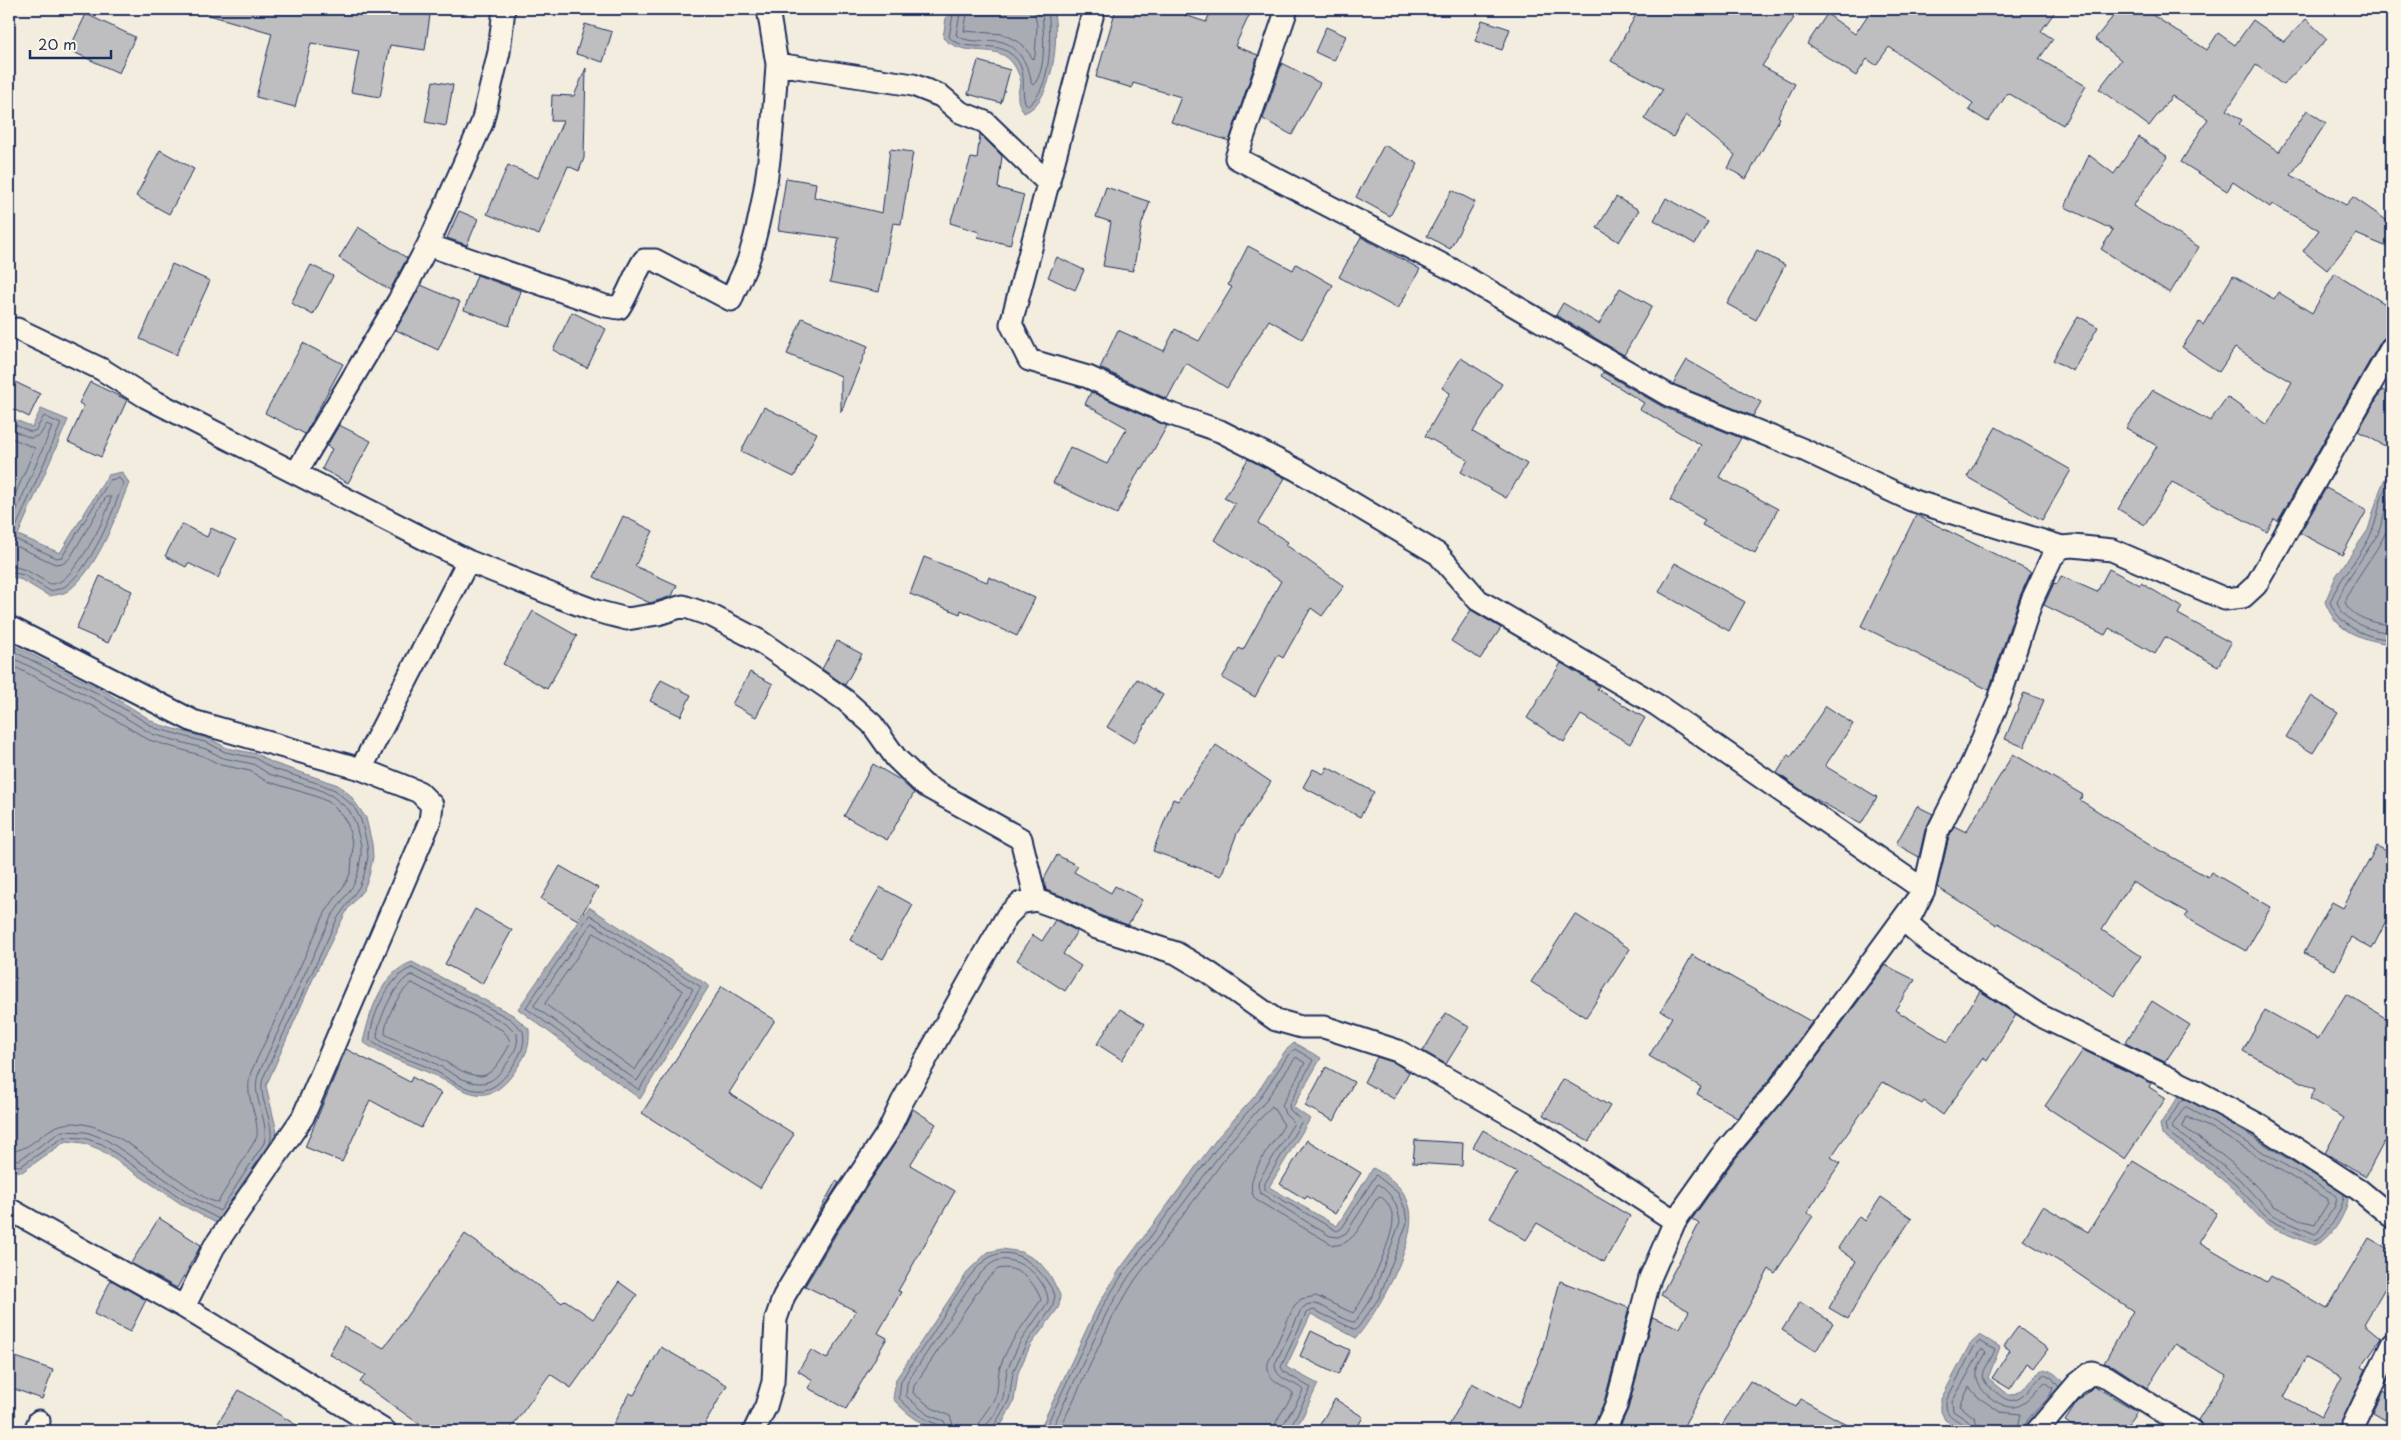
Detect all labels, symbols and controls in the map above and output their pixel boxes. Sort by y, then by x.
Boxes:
scale bar [30,28,111,60]
text: 20 m [38,32,77,55]

